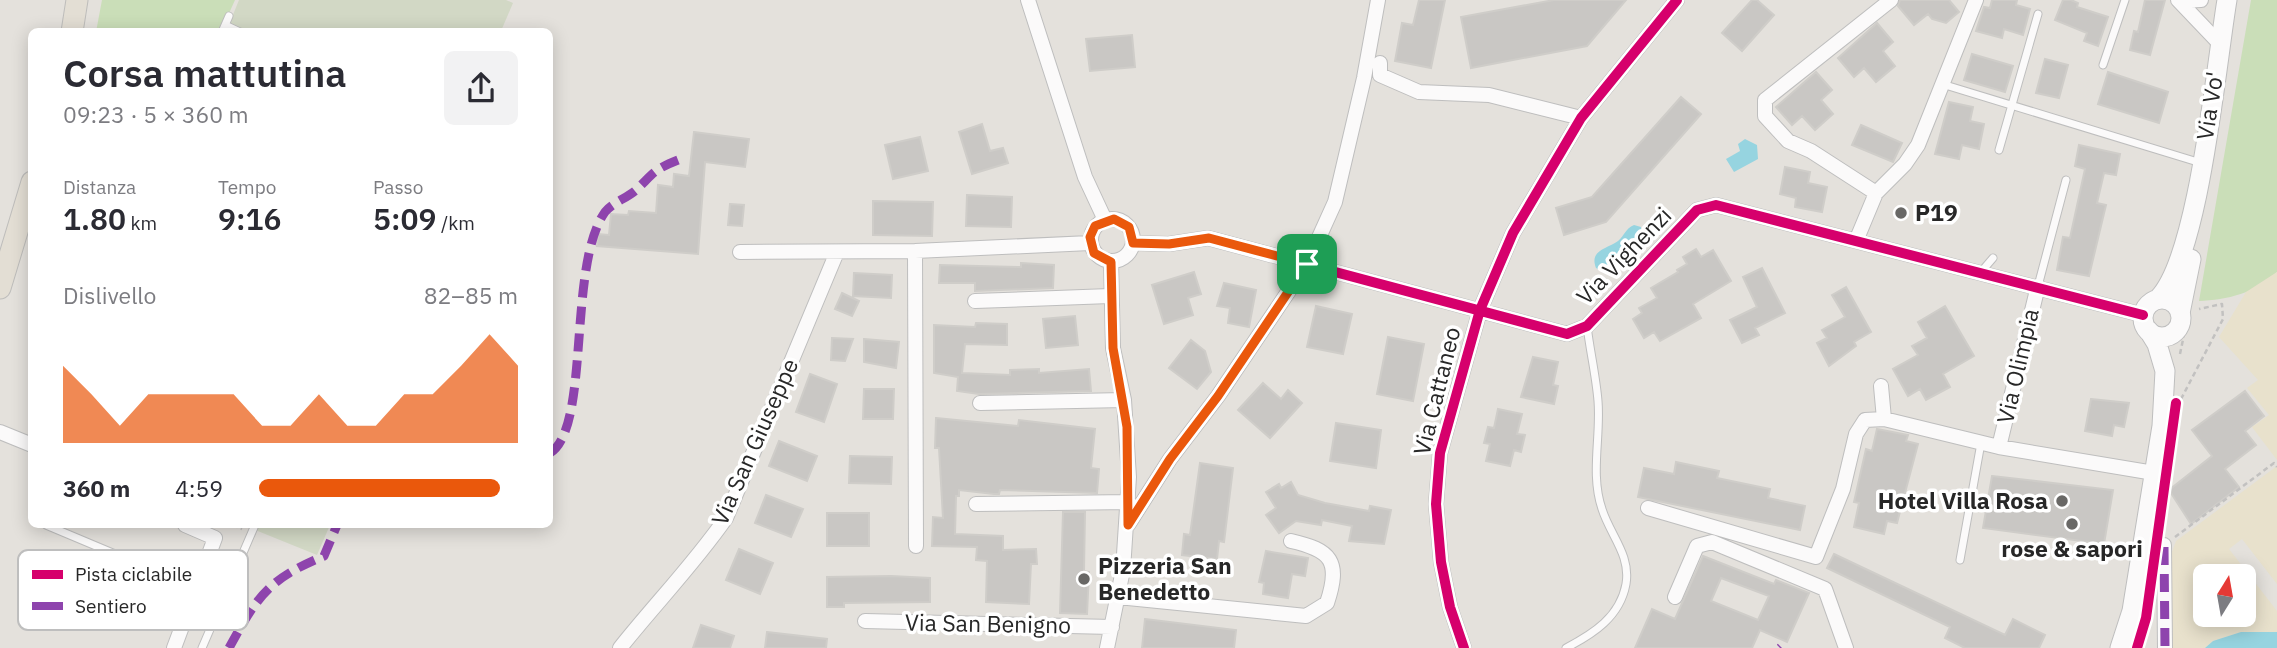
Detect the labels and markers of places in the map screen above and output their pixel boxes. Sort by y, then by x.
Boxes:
place label: P19 [1915,197,1958,227]
marker: P19 [1893,205,1909,221]
pin [1277,234,1337,294]
place label: Hotel Villa Rosa [1878,485,2048,515]
marker: Hotel Villa Rosa [2054,493,2070,509]
marker: rose & sapori [2064,516,2080,532]
place label: rose & sapori [2001,533,2143,563]
place label: Pizzeria San Benedetto [1098,550,1232,606]
marker: Pizzeria San Benedetto [1076,571,1092,587]

